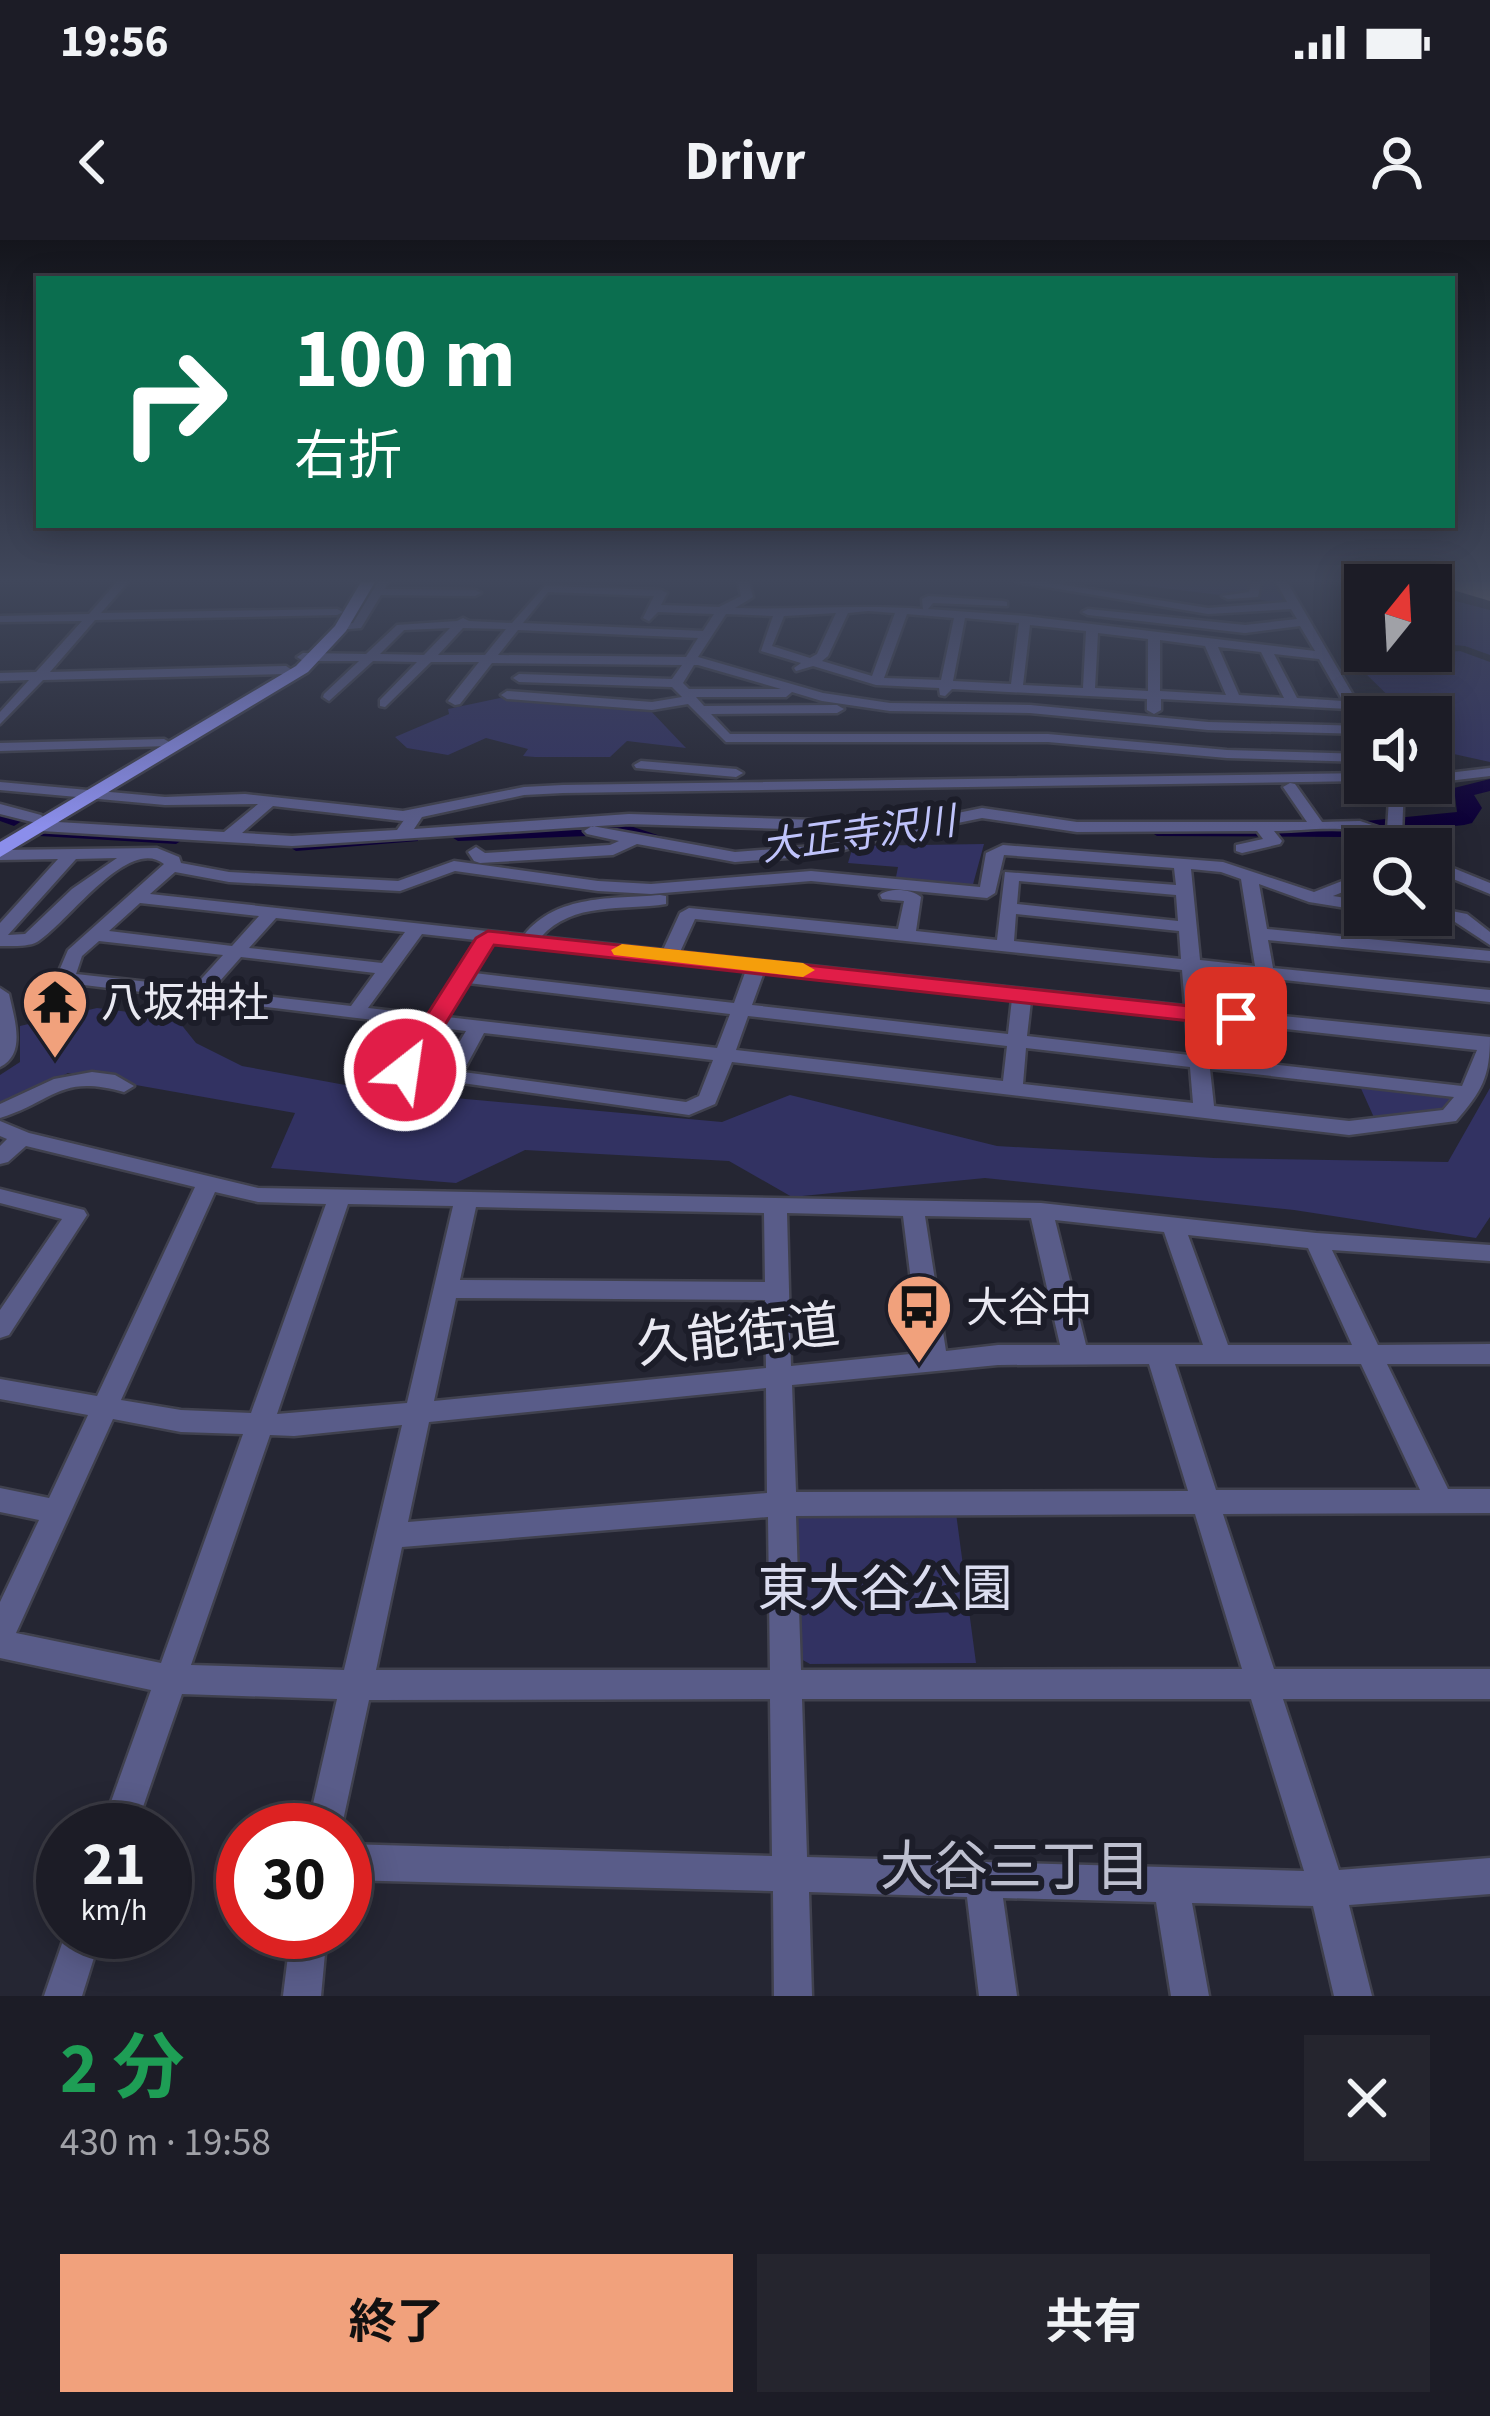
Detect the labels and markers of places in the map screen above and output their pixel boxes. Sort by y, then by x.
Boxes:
temple icon: 八坂神社 [20,967,90,1061]
pin [1185,967,1287,1069]
place label: 八坂神社 [101,974,269,1034]
bus stop icon: 大谷中 [884,1272,954,1366]
place label: 大谷中 [966,1279,1092,1339]

